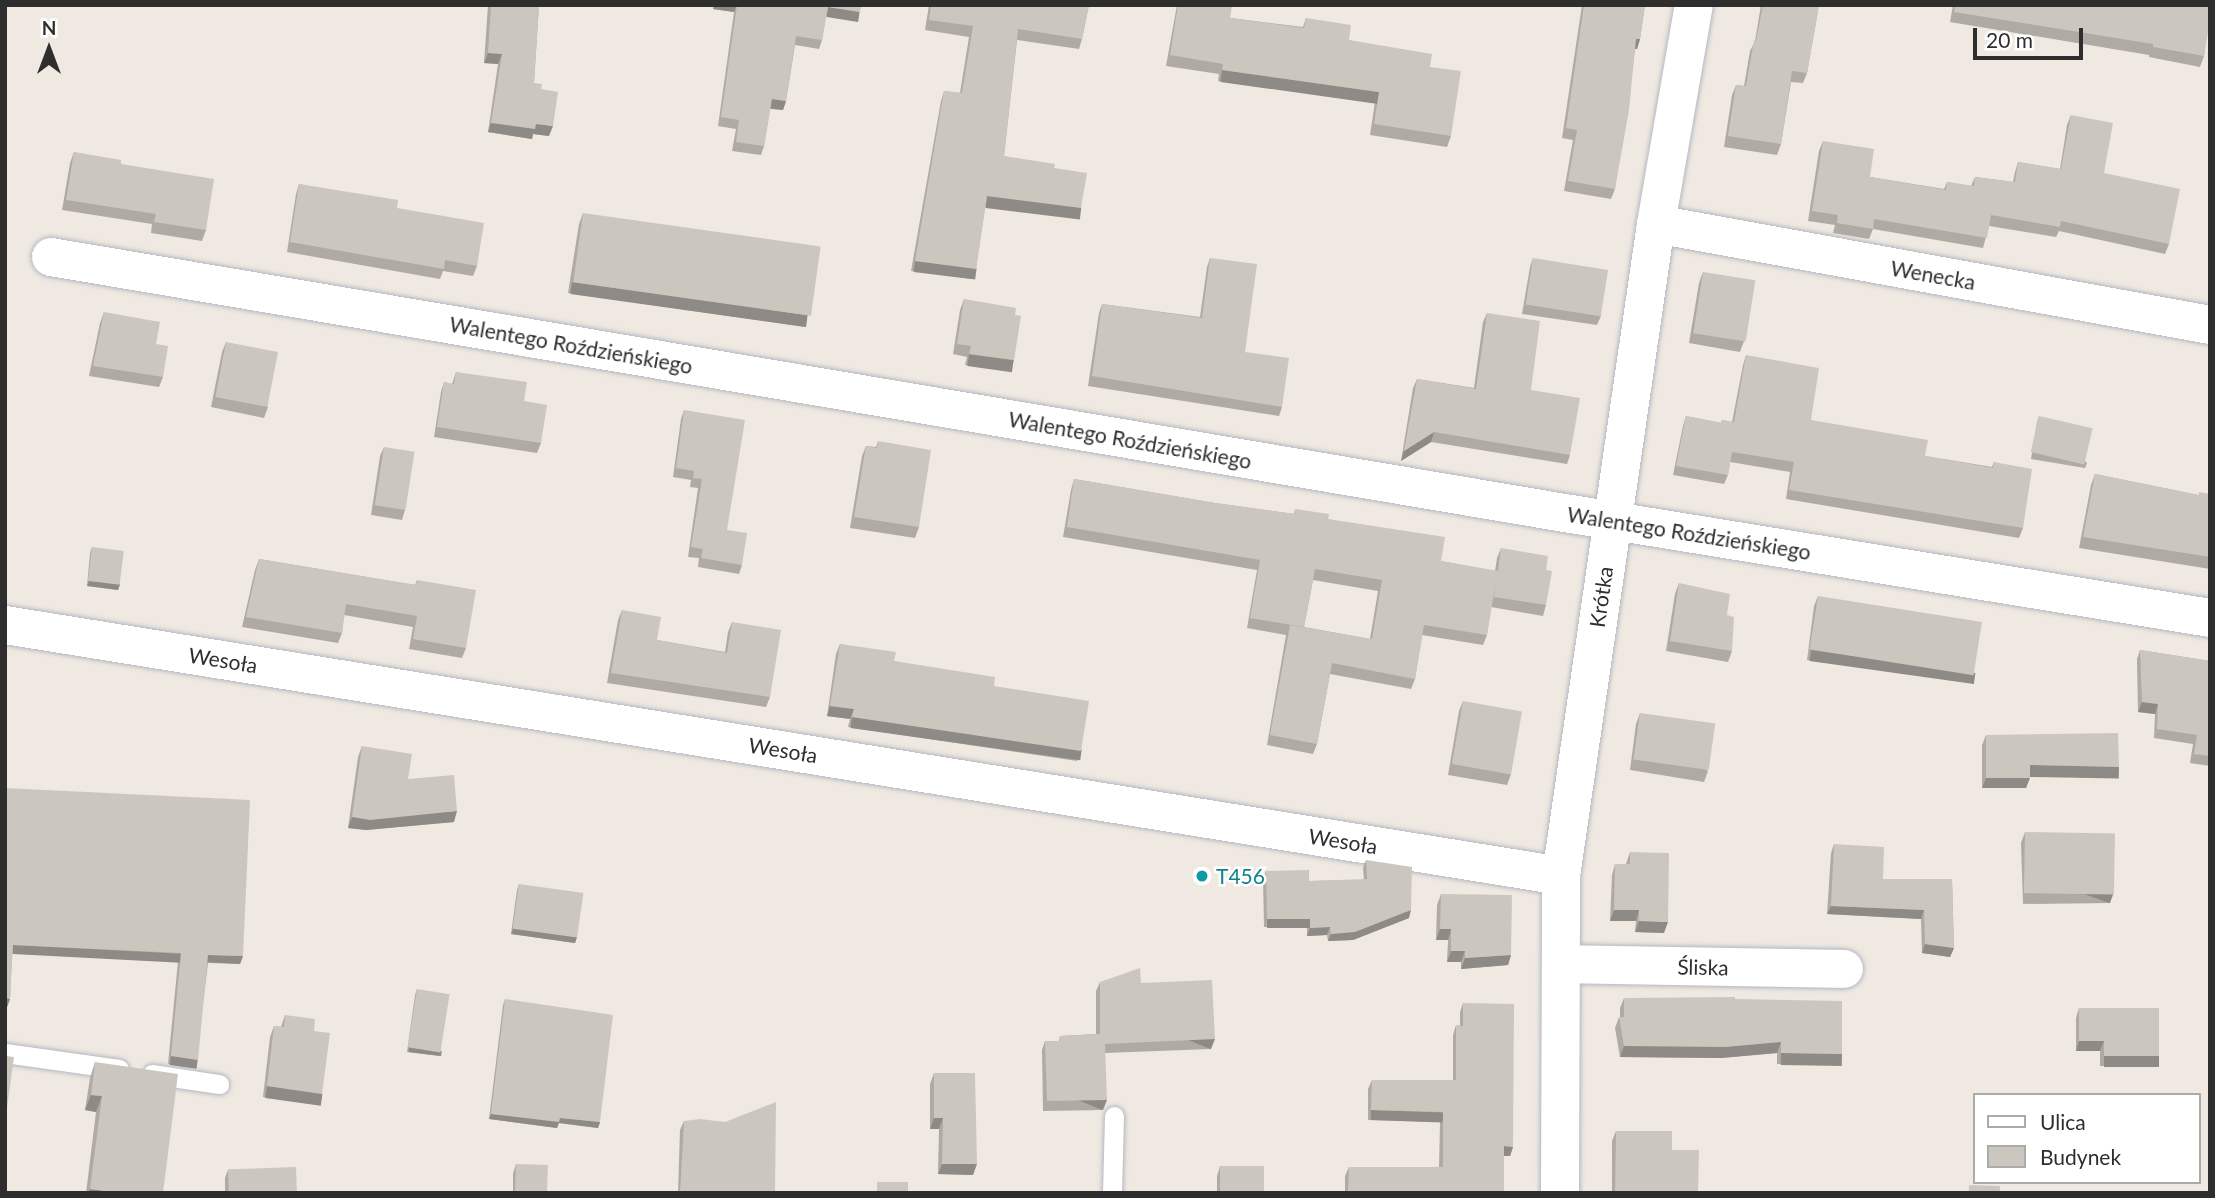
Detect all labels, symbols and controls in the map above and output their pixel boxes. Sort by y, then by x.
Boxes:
north arrow [14,14,84,84]
scale bar [1977,14,2087,58]
text: N [42,16,56,39]
text: 20 m [1986,27,2033,52]
street label: Wenecka [1889,255,1977,295]
street label: Walentego Roździeńskiego [448,311,694,379]
street label: Walentego Roździeńskiego [1007,406,1253,474]
street label: Walentego Roździeńskiego [1565,501,1813,565]
street label: Krótka [1584,565,1618,629]
street label: Wesoła [187,642,259,678]
street label: Wesoła [747,732,819,768]
street label: Wesoła [1307,823,1379,859]
place label: T456 [1216,863,1265,889]
marker: T456 [1194,868,1210,884]
street label: Śliska [1677,954,1729,980]
legend [1974,1093,2201,1184]
text: Ulica [2040,1109,2086,1134]
text: Budynek [2040,1144,2121,1169]

